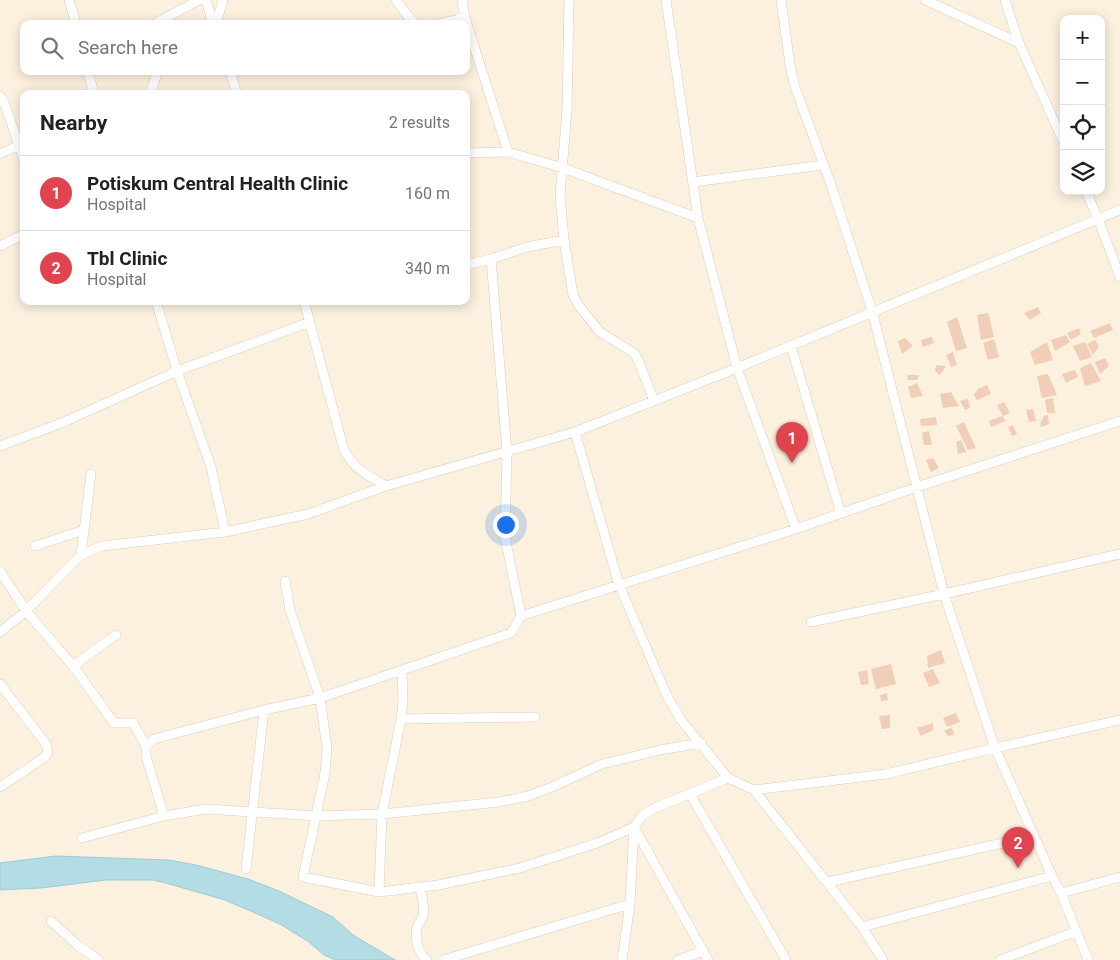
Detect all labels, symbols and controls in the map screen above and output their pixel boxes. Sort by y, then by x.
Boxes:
map controls [1060,15,1105,195]
button: + [1060,15,1105,60]
search box [20,20,470,75]
icon: search [38,34,66,62]
text: Search here [78,36,178,59]
button: − [1060,60,1105,105]
button: locate [1060,105,1105,150]
text: Nearby [40,111,107,135]
text: 2 results [389,113,450,132]
button: layers [1060,150,1105,195]
text: Potiskum Central Health Clinic [87,172,348,195]
text: 1 [51,184,61,203]
text: 160 m [405,184,450,203]
text: Hospital [87,195,147,214]
text: Tbl Clinic [87,247,167,270]
text: 2 [51,259,61,278]
text: 340 m [405,259,450,278]
text: Hospital [87,270,147,289]
pin: 1 [776,422,808,463]
your location [493,512,519,538]
pin: 2 [1002,827,1034,868]

